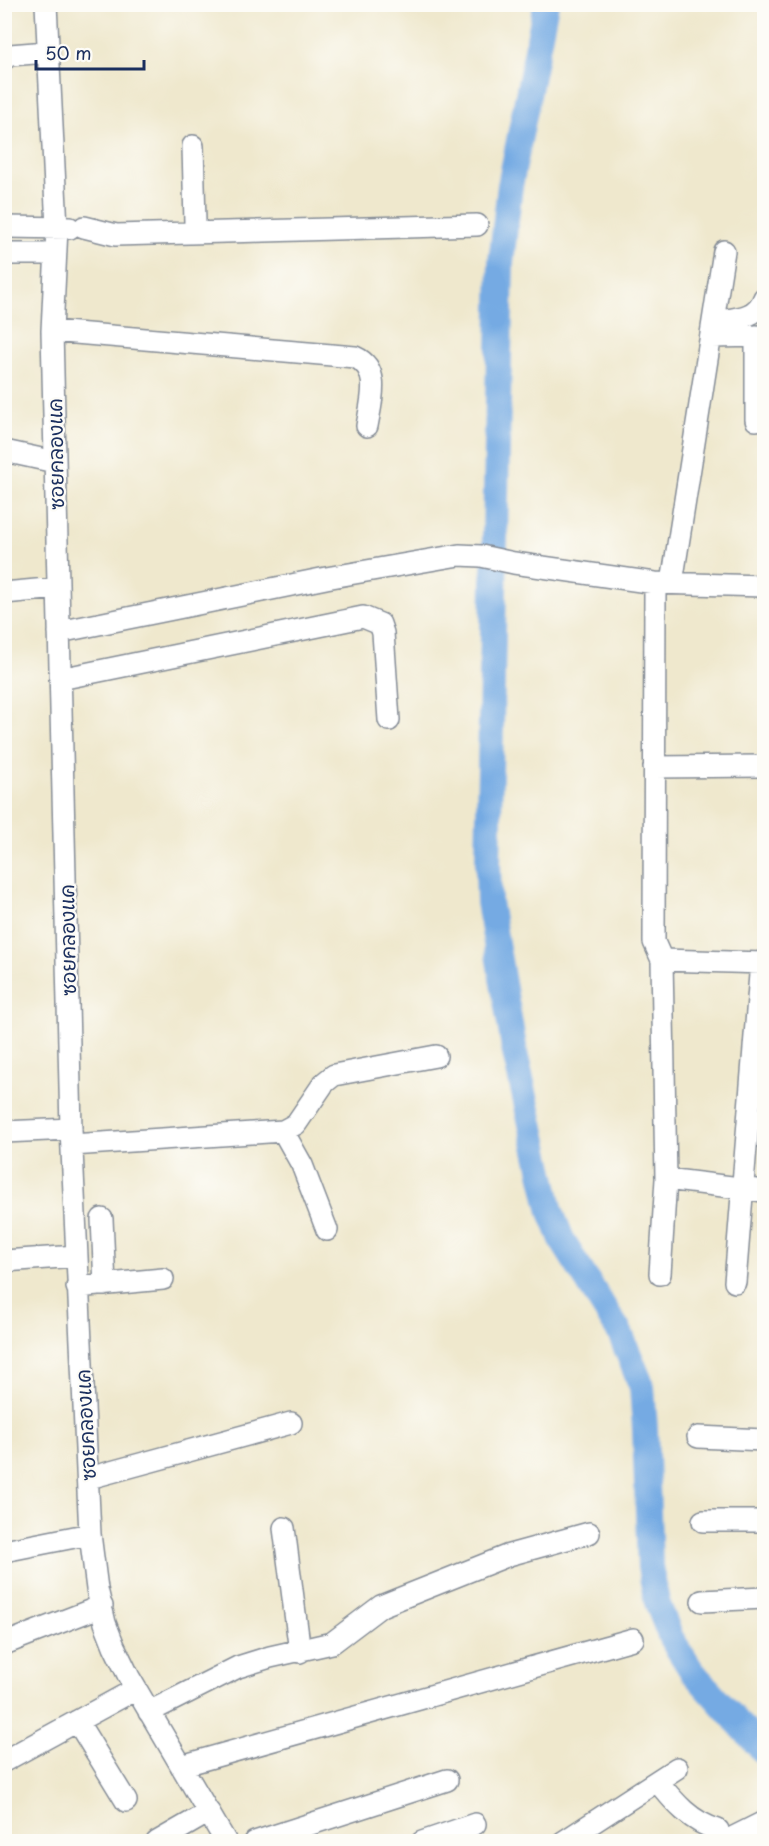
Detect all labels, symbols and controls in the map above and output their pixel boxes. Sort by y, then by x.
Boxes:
scale bar [36,33,144,71]
text: 50 m [45,39,92,66]
street label: ซอยคลองแค [39,398,71,510]
street label: ซอยคลองแค [51,884,83,996]
street label: ซอยคลองแค [67,1368,103,1482]

